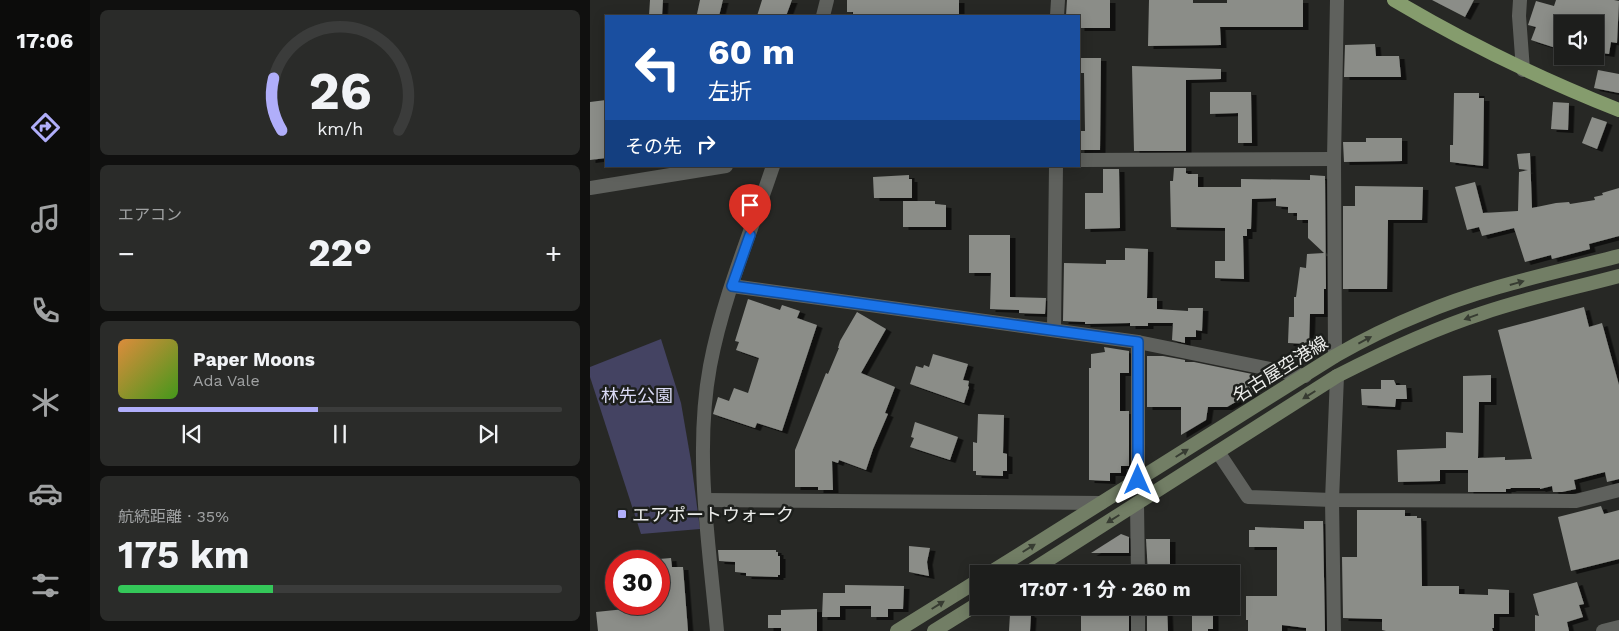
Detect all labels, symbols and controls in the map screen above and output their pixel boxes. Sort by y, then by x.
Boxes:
map controls [1554,15,1604,65]
button: sound [1554,15,1604,65]
text: 17:06 [17,28,73,53]
text: 60 m [708,31,795,73]
icon: left [625,35,690,100]
text: 26 [308,61,372,122]
text: 左折 [708,79,752,104]
icon: directions [28,110,63,145]
text: km/h [317,118,363,139]
icon: right [692,130,720,158]
text: その先 [625,135,682,158]
pin [729,184,771,235]
icon: arrive [736,191,764,219]
icon: music [28,201,63,236]
text: エアコン [118,205,182,224]
text: 22° [308,231,372,275]
text: − [118,237,135,270]
text: + [545,237,562,270]
one-way arrow [1509,278,1524,286]
icon: phone [28,293,63,328]
one-way arrow [1463,313,1478,321]
street label: 名古屋空港線 [1229,331,1331,407]
one-way arrow [1358,336,1372,344]
text: Paper Moons [193,348,315,371]
text: Ada Vale [193,371,260,390]
icon: climate [28,385,63,420]
park label: 林先公園 [601,385,673,406]
one-way arrow [1302,390,1315,399]
icon: previous [178,420,206,448]
icon: pause [326,420,354,448]
icon: next [474,420,502,448]
one-way arrow [1176,448,1189,457]
position arrow [1111,453,1163,505]
icon: car [28,476,63,511]
place label: エアポートウォーク [632,504,794,525]
text: 航続距離 · 35% [118,507,229,526]
marker: エアポートウォーク [616,508,628,520]
one-way arrow [1106,515,1119,524]
text: 175 km [118,533,249,577]
one-way arrow [1023,543,1036,552]
speed limit sign: 30 [605,550,670,615]
icon: filters [28,568,63,603]
text: 17:07 · 1 分 · 260 m [1019,578,1191,601]
one-way arrow [931,601,945,610]

